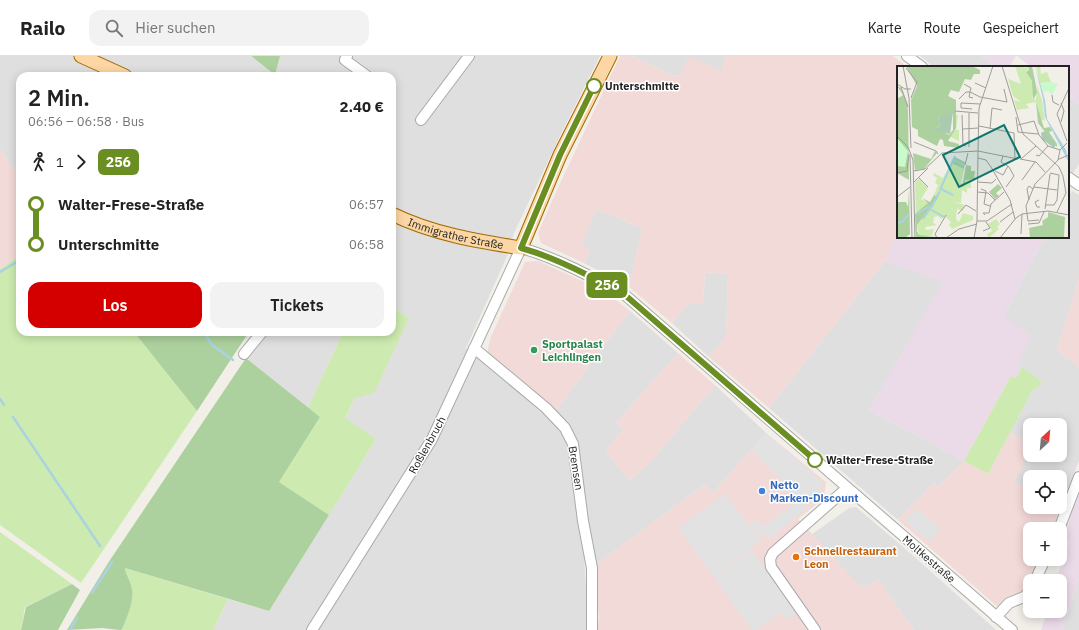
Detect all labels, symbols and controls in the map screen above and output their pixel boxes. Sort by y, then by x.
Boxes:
search box [89,10,369,46]
text: Railo [20,16,65,40]
icon: search [103,17,125,39]
text: Hier suchen [135,18,216,37]
text: Karte [868,19,902,37]
text: Route [924,19,961,37]
text: Gespeichert [983,19,1059,37]
inset map [897,66,1069,238]
marker: Unterschmitte [586,78,602,94]
place label: Unterschmitte [605,79,679,93]
text: 2 Min. [28,83,90,112]
text: 2.40 € [339,97,384,116]
text: 06:56 – 06:58 · Bus [28,113,144,130]
icon: walk [28,151,50,173]
icon: forward [70,151,92,173]
text: 256 [106,153,131,171]
text: 1 [56,154,64,171]
text: Walter-Frese-Straße [58,195,204,214]
text: 06:57 [349,196,384,213]
street label: Immigrather Straße [406,215,505,252]
text: Unterschmitte [58,235,159,254]
text: 06:58 [349,236,384,253]
line badge: 256 [584,272,630,298]
text: 256 [594,276,620,294]
button: Los [28,282,202,328]
button: Tickets [210,282,384,328]
place label: Sportpalast Leichlingen [542,337,603,364]
marker: Sportpalast Leichlingen [529,345,539,355]
street label: Roßlenbruch [405,414,449,476]
north arrow [1023,418,1067,462]
map controls [1023,418,1067,618]
street label: Bremsen [566,445,586,491]
marker: Walter-Frese-Straße [807,452,823,468]
place label: Walter-Frese-Straße [826,453,933,467]
button: locate [1023,470,1067,514]
place label: Netto Marken-Discount [770,478,858,505]
marker: Netto Marken-Discount [757,486,767,496]
button: + [1023,522,1067,566]
street label: Moltkestraße [900,532,958,586]
place label: Schnellrestaurant Leon [804,544,897,571]
marker: Schnellrestaurant Leon [791,552,801,562]
button: − [1023,574,1067,618]

